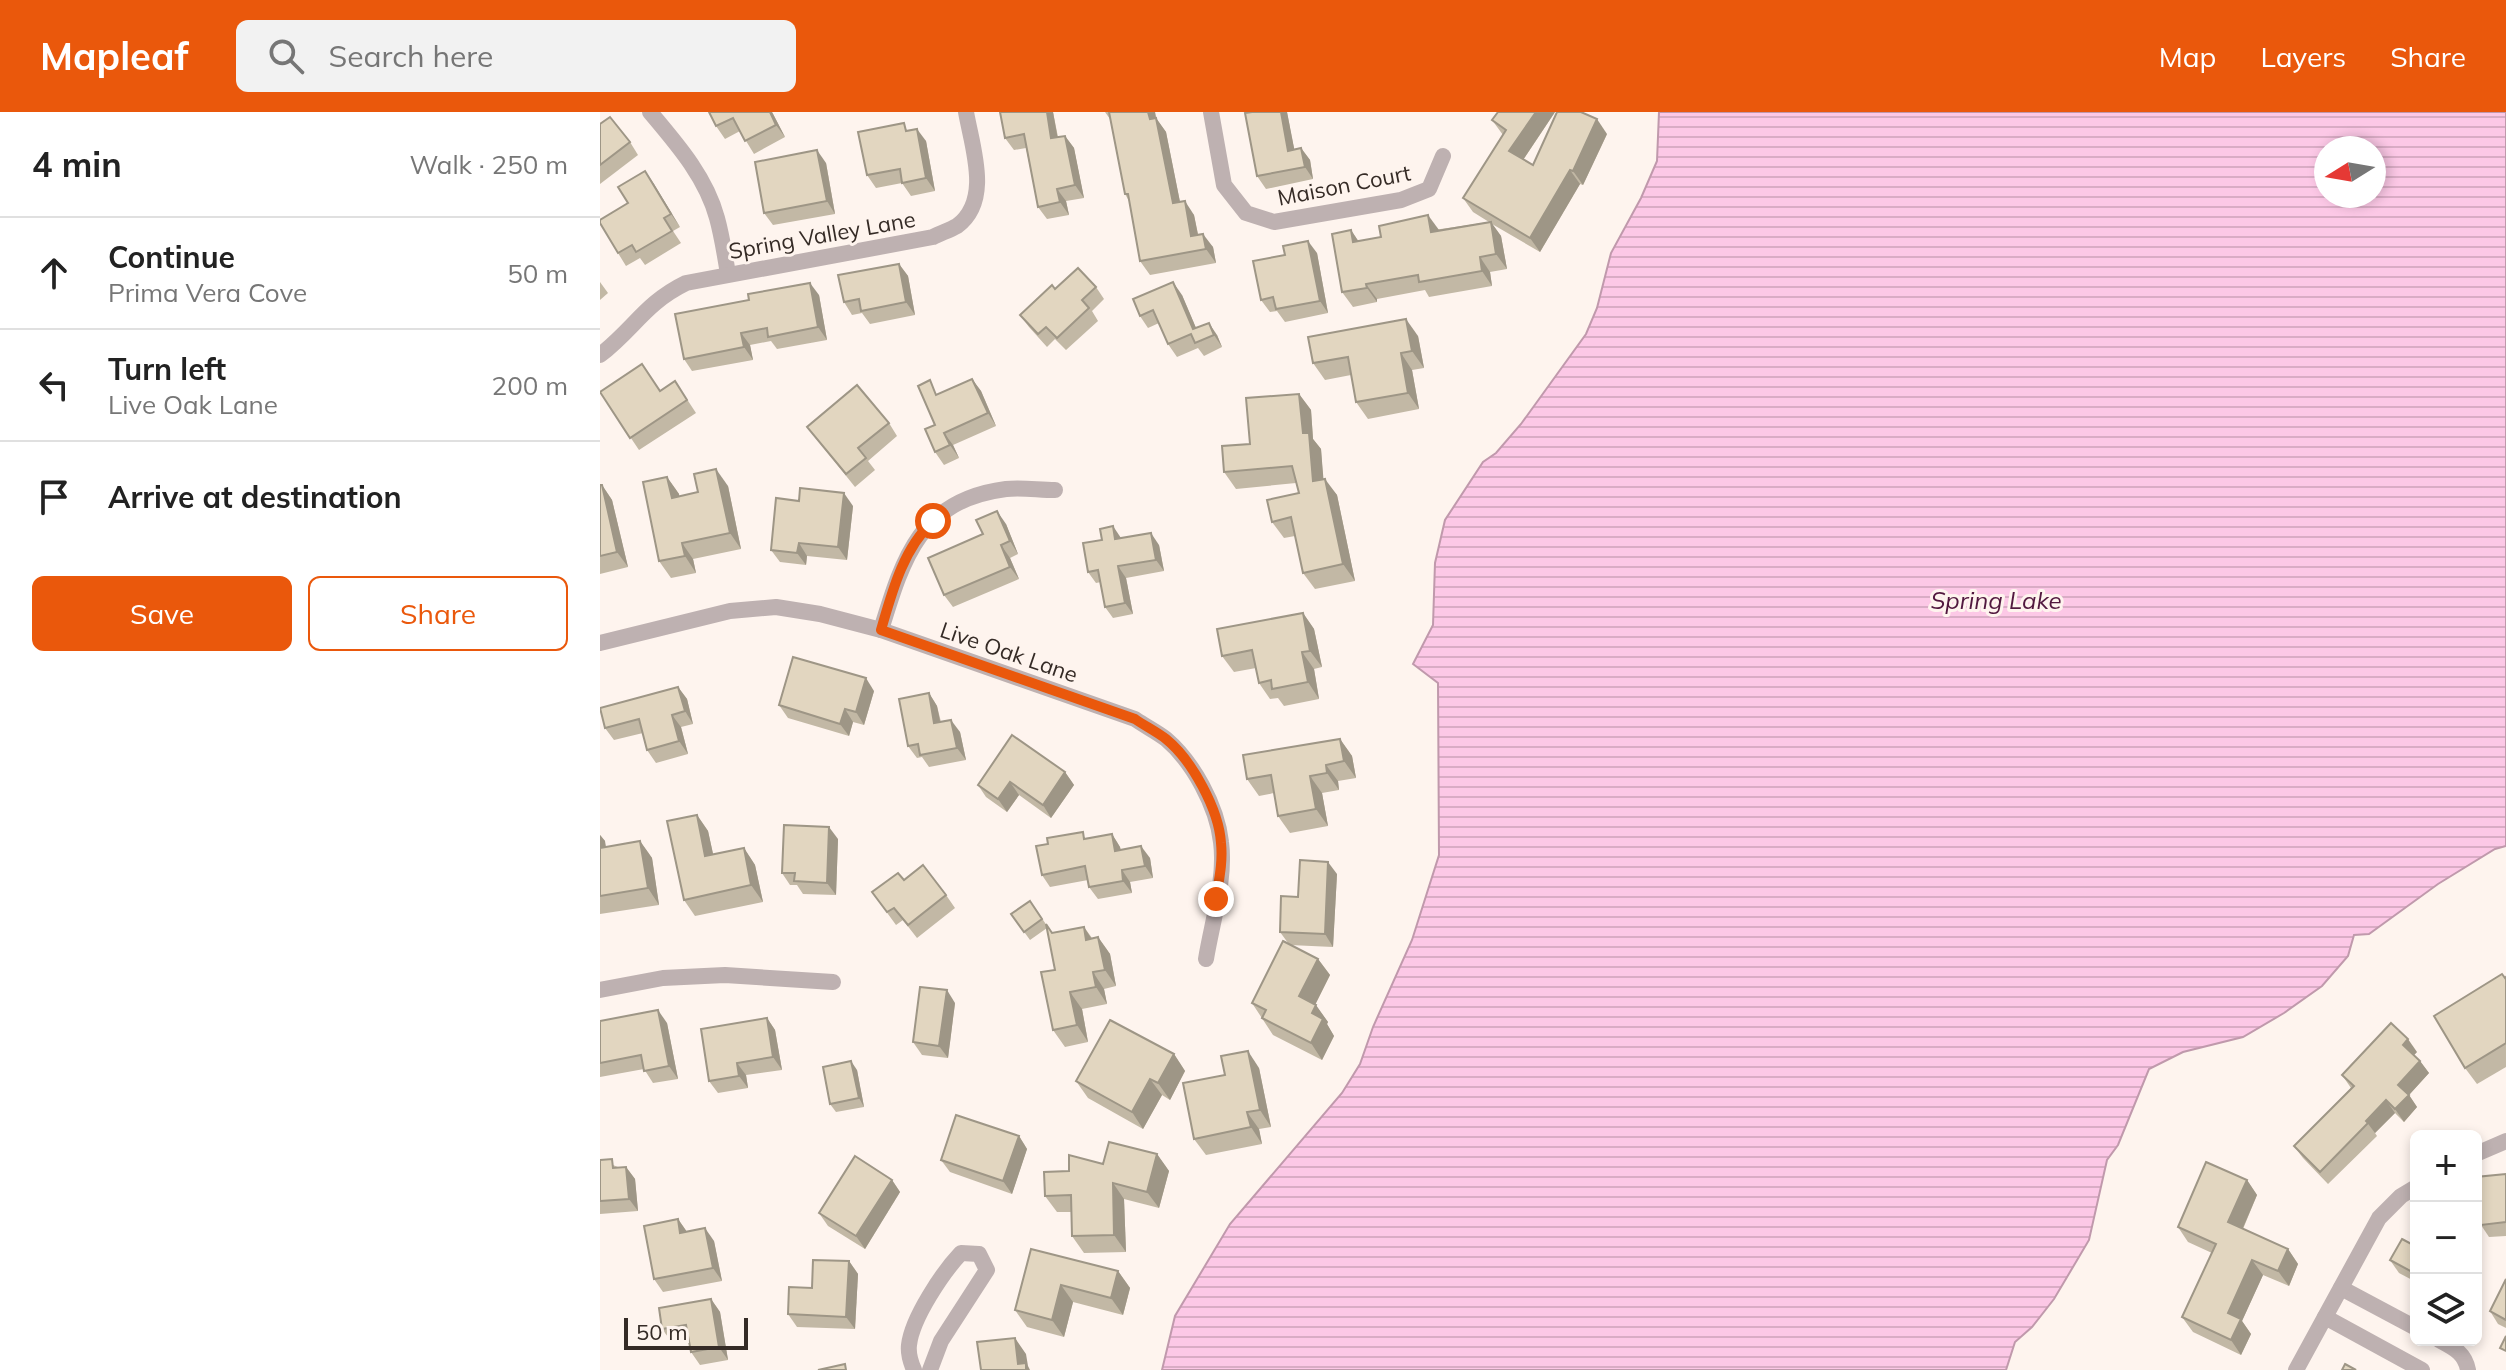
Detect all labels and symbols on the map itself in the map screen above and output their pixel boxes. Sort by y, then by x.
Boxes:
north arrow [2314,136,2386,208]
street label: Maison Court [1275,158,1413,212]
street label: Spring Valley Lane [726,205,918,265]
route start [915,503,951,539]
water label: Spring Lake [1930,585,2062,615]
street label: Live Oak Lane [936,615,1082,689]
route end [1198,881,1234,917]
scale bar [624,1314,748,1350]

